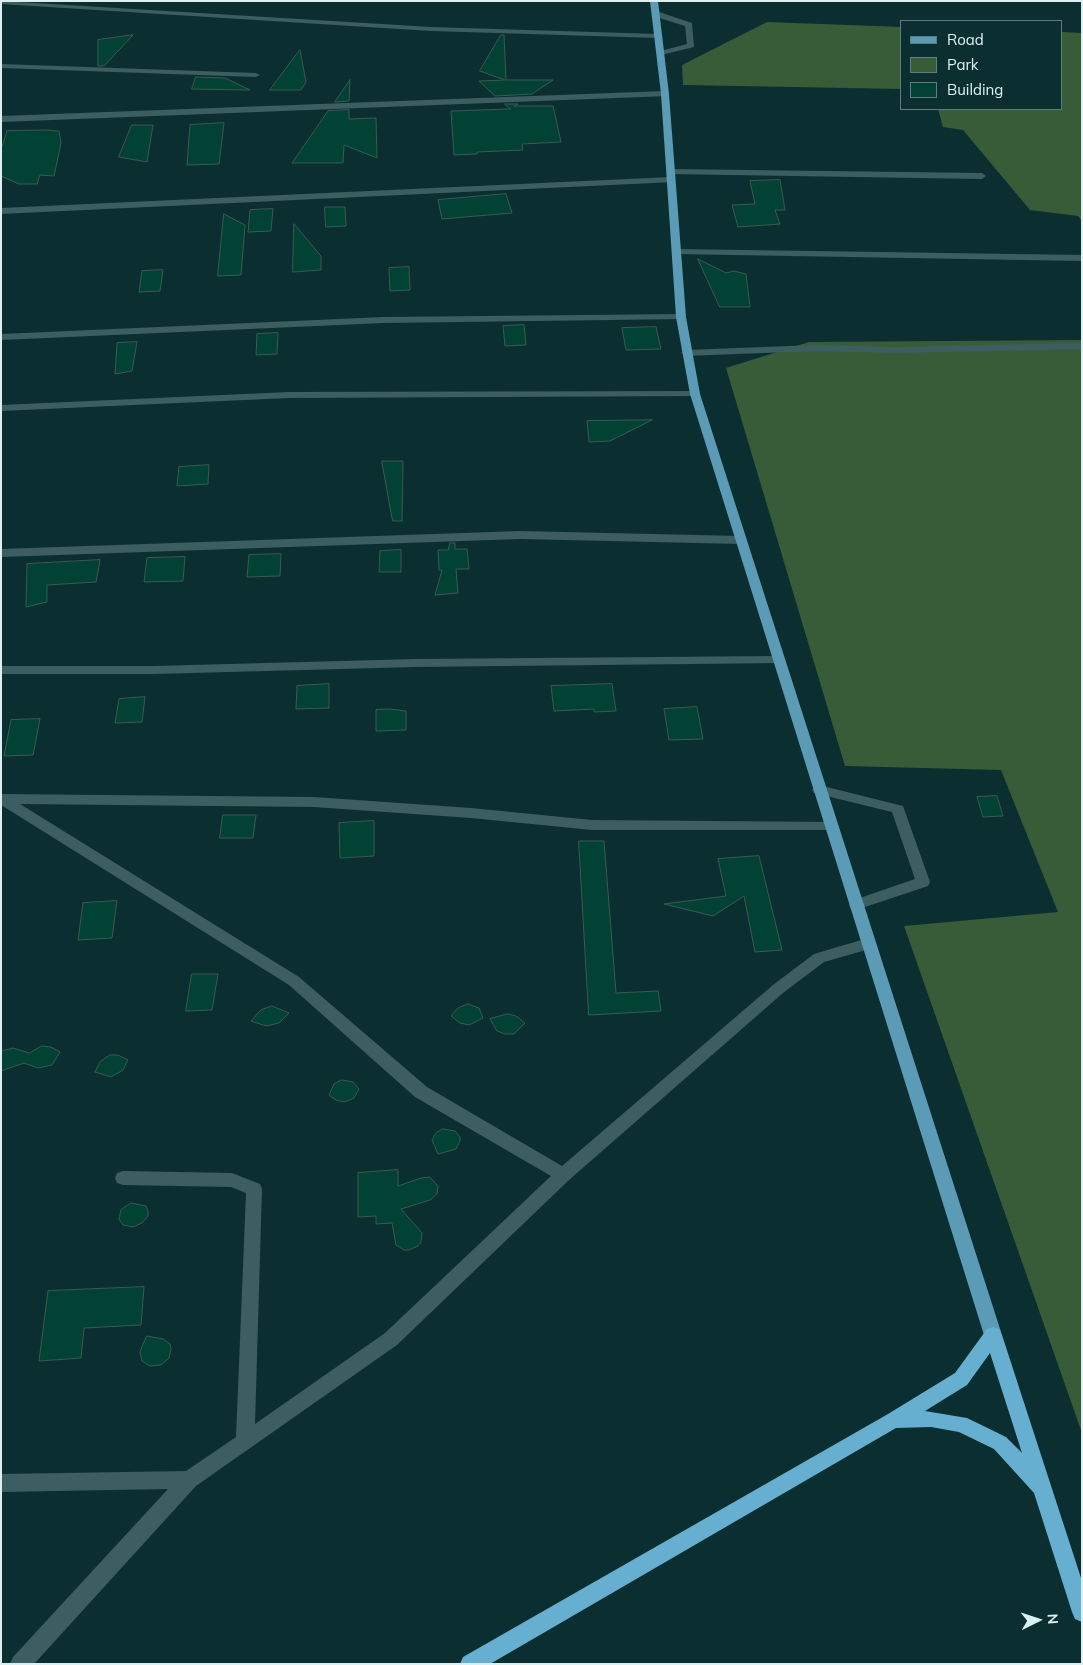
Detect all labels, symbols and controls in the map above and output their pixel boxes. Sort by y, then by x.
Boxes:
legend [900,20,1063,110]
text: Road [947,30,984,49]
text: Park [947,55,979,74]
text: Building [947,80,1003,99]
north arrow [1013,1595,1063,1645]
text: N [1044,1613,1062,1625]

